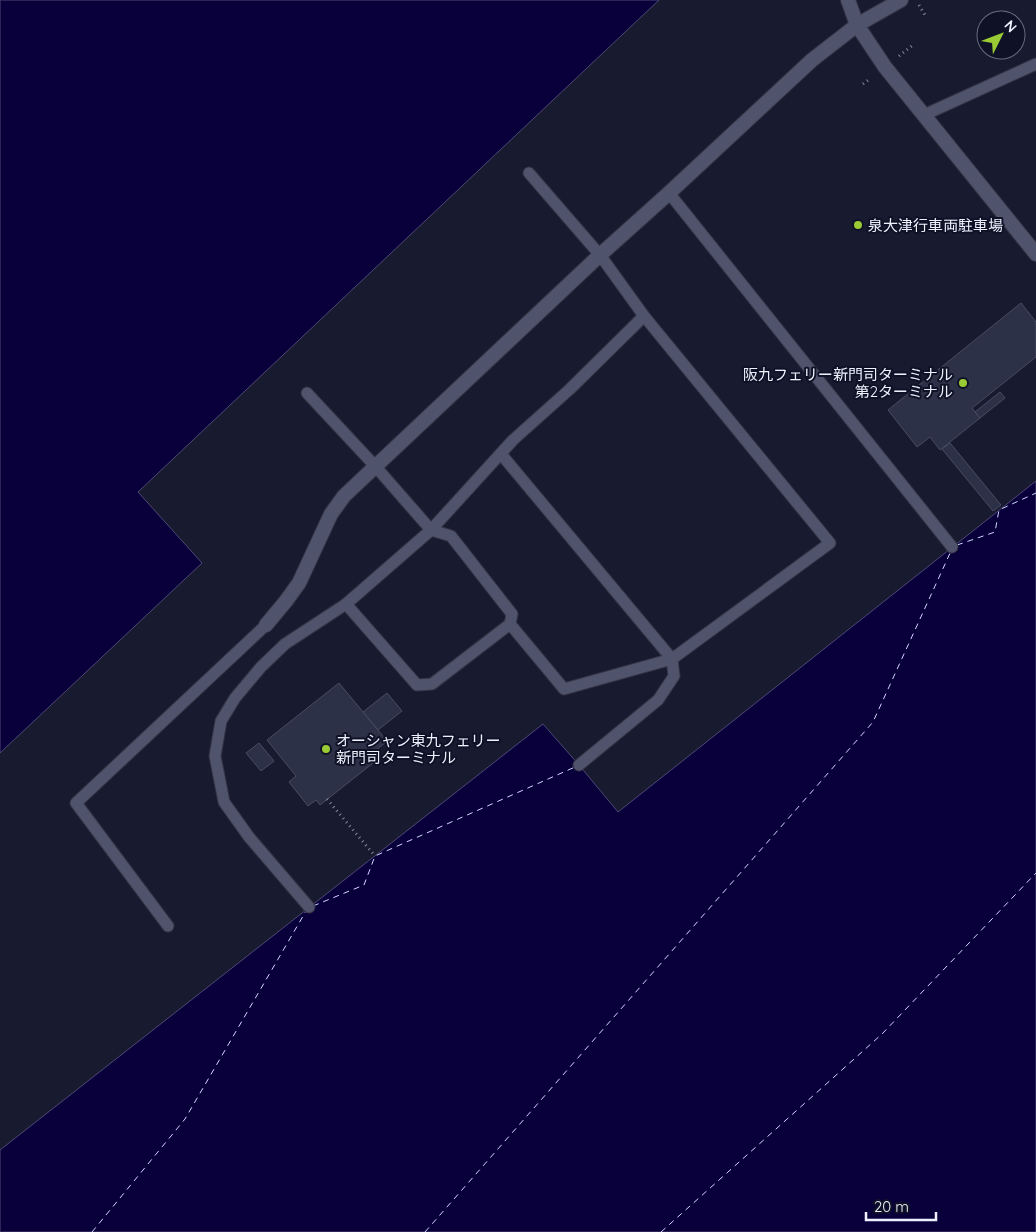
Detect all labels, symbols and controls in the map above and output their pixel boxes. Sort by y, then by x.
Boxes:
north arrow [976,10,1026,60]
text: N [1001,16,1021,36]
place label: 泉大津行車両駐車場 [868,216,1003,235]
marker: 泉大津行車両駐車場 [852,219,864,231]
place label: 阪九フェリー新門司ターミナル 第2ターミナル [743,365,953,401]
marker: 阪九フェリー新門司ターミナル 第2ターミナル [957,377,969,389]
place label: オーシャン東九フェリー 新門司ターミナル [336,731,501,767]
marker: オーシャン東九フェリー 新門司ターミナル [320,743,332,755]
scale bar [866,1190,936,1222]
text: 20 m [874,1197,909,1216]

